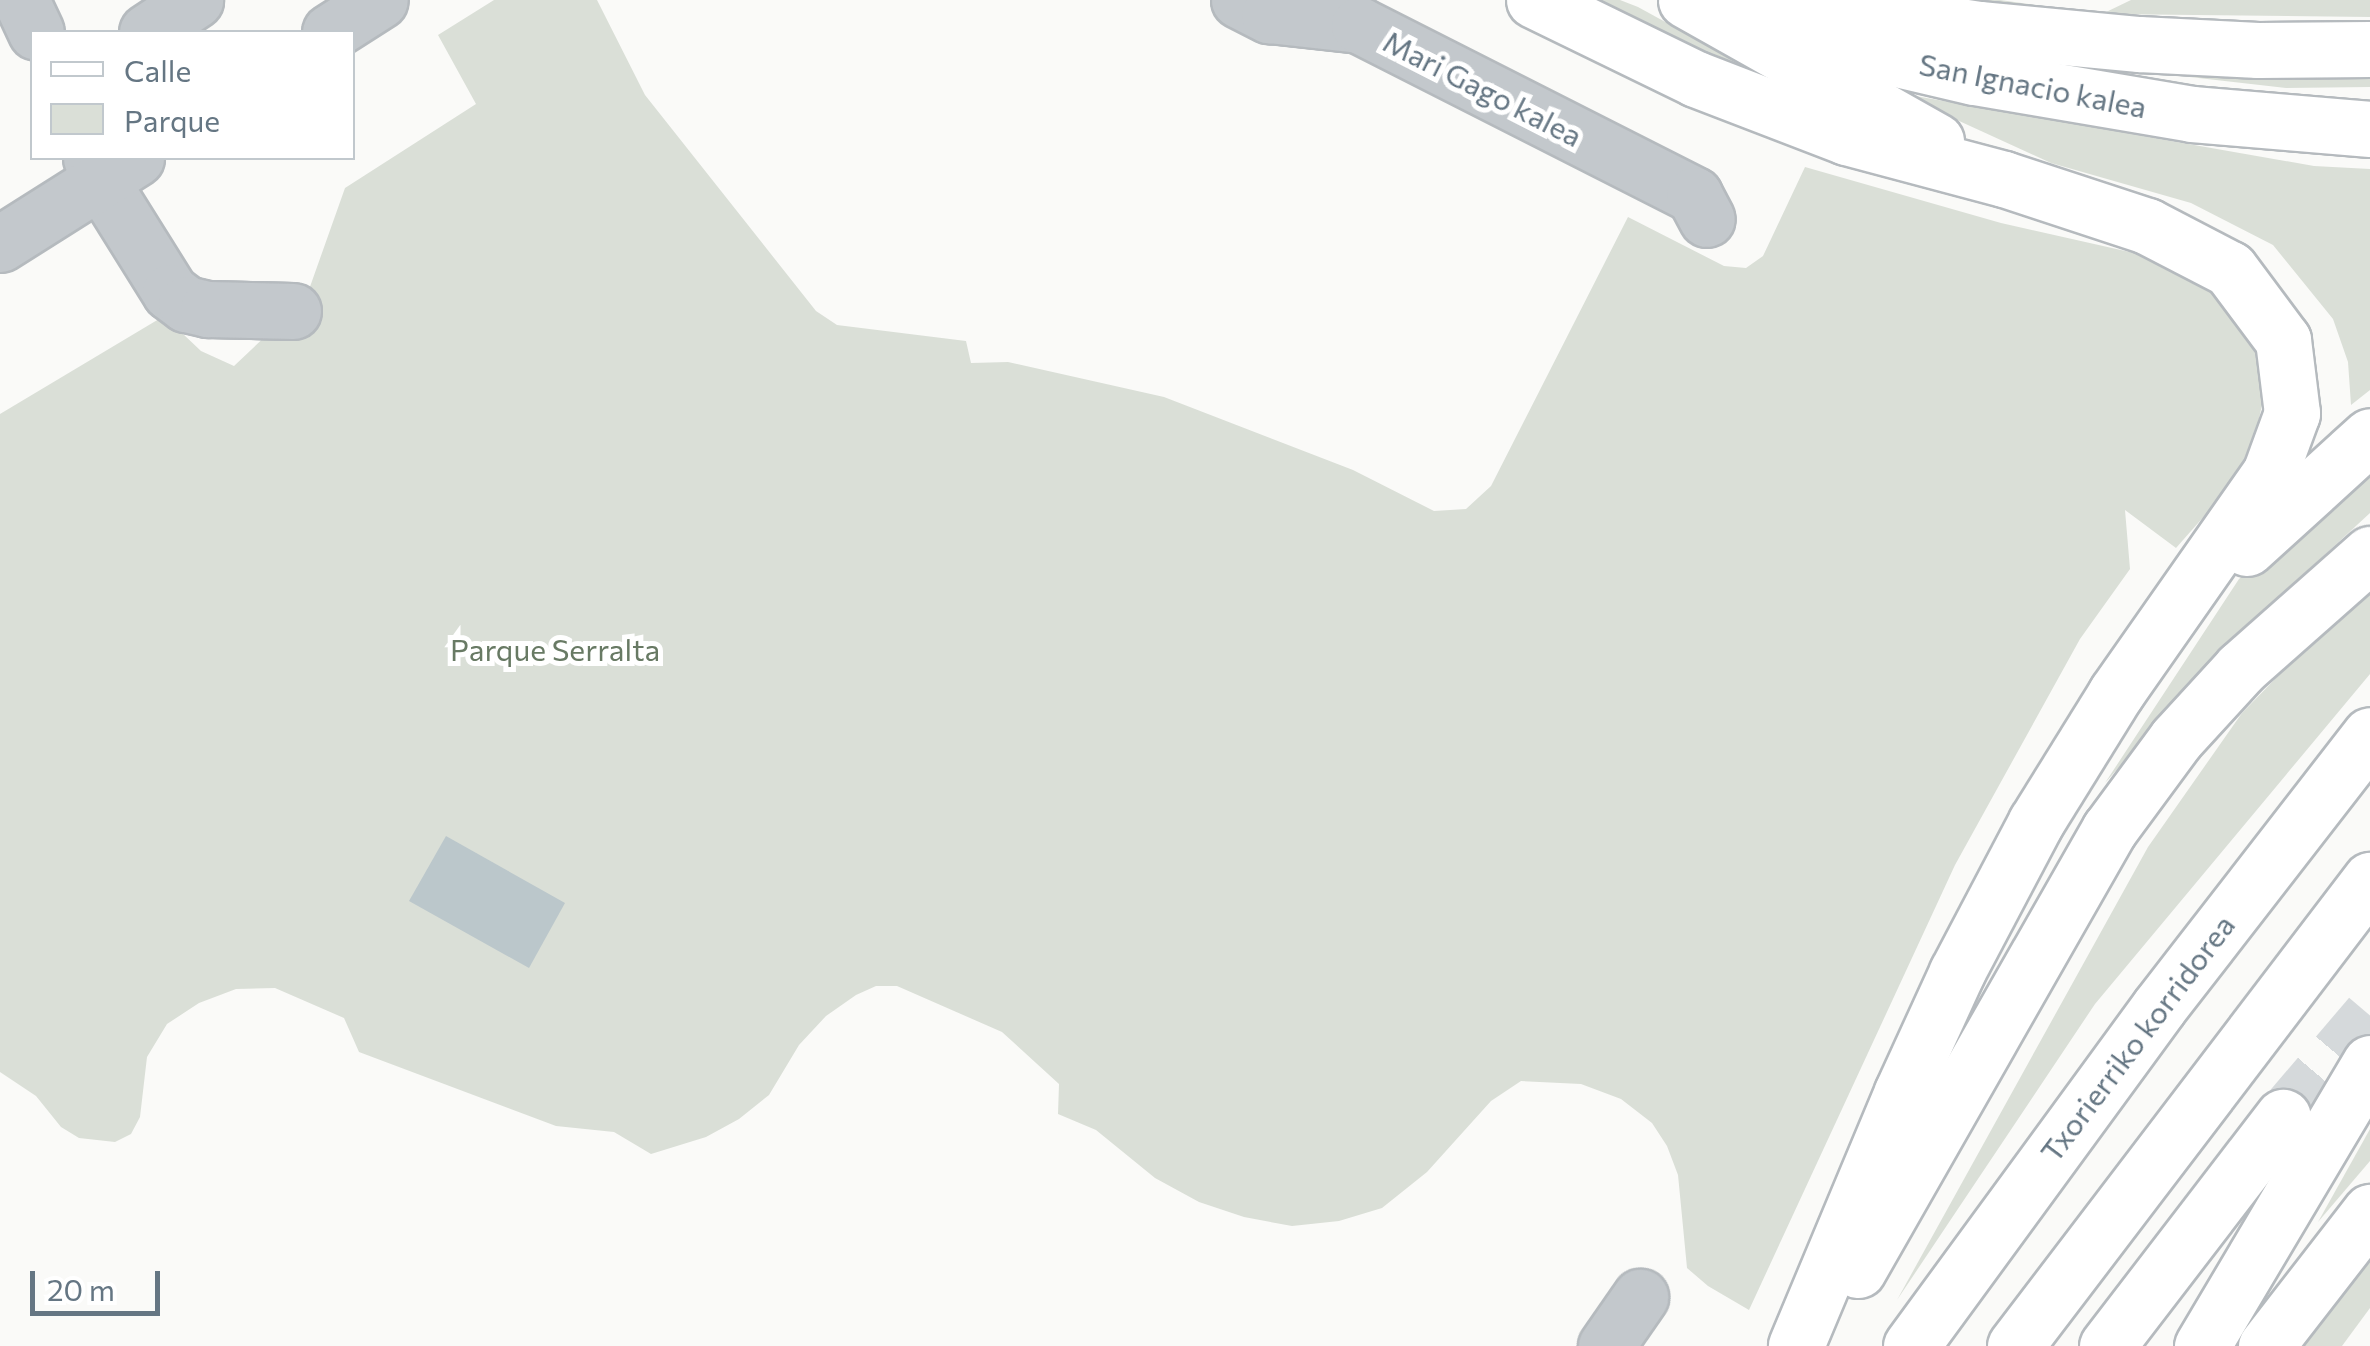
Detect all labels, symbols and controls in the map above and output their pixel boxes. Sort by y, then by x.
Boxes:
street label: Mari Gago kalea [1378,22,1588,154]
legend [30,30,355,160]
street label: San Ignacio kalea [1916,45,2150,125]
text: Calle [124,51,191,88]
text: Parque [124,101,220,138]
park label: Parque Serralta [450,631,660,667]
street label: Txorierriko korridorea [2032,908,2242,1168]
scale bar [35,1251,165,1313]
text: 20 m [47,1270,115,1307]

